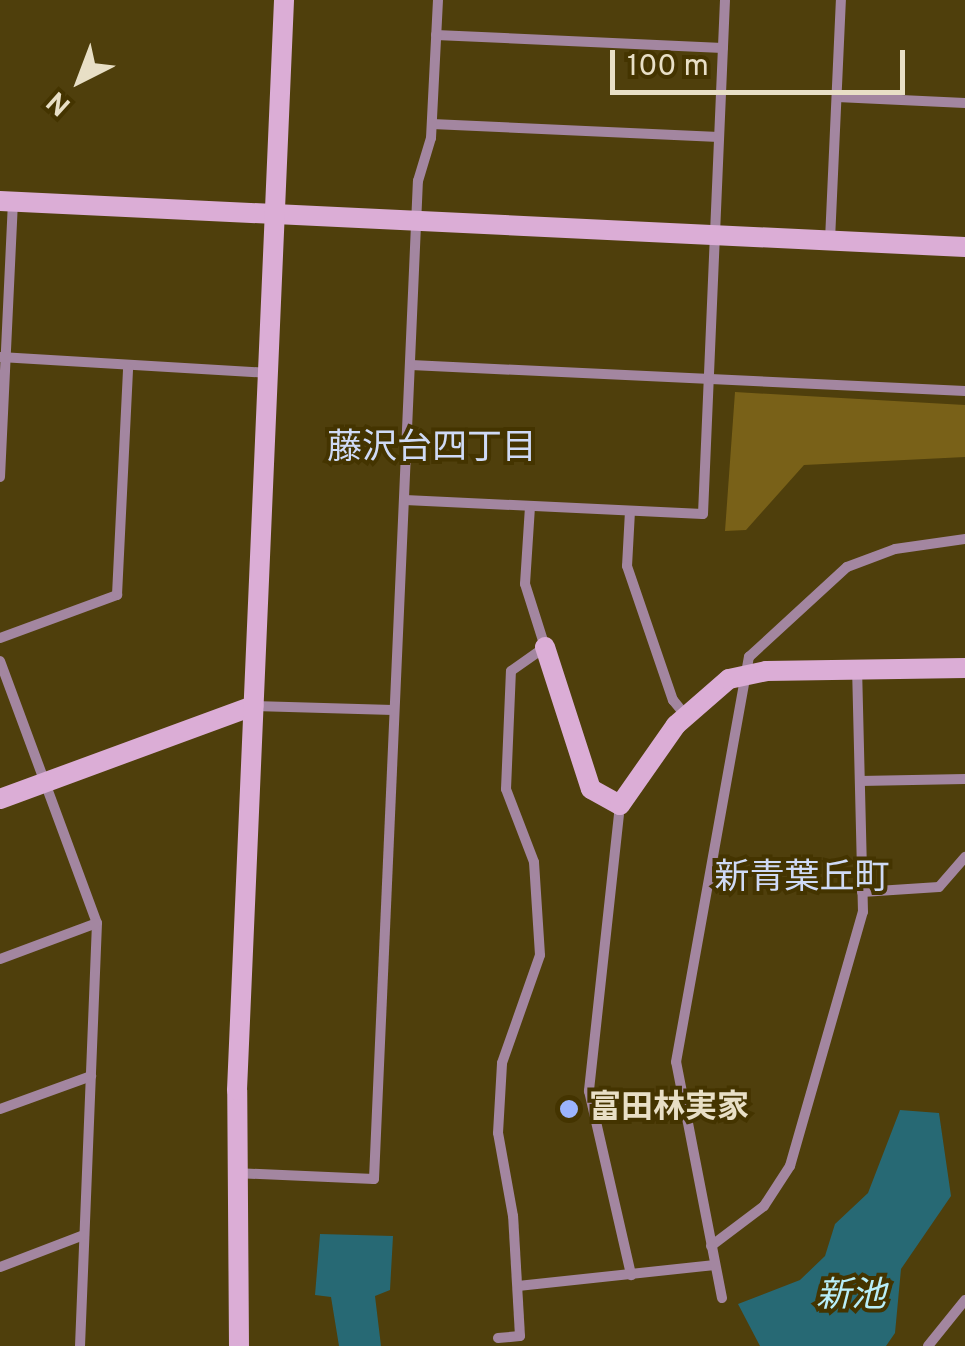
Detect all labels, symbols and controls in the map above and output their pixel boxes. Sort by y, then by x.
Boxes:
north arrow [30,30,130,130]
scale bar [615,30,910,92]
text: 100 m [627,49,709,86]
text: N [40,82,79,122]
district label: 藤沢台四丁目 [327,428,537,470]
district label: 新青葉丘町 [715,858,889,900]
place label: 富田林実家 [589,1090,749,1128]
marker: 富田林実家 [558,1098,580,1120]
water label: 新池 [816,1276,886,1318]

